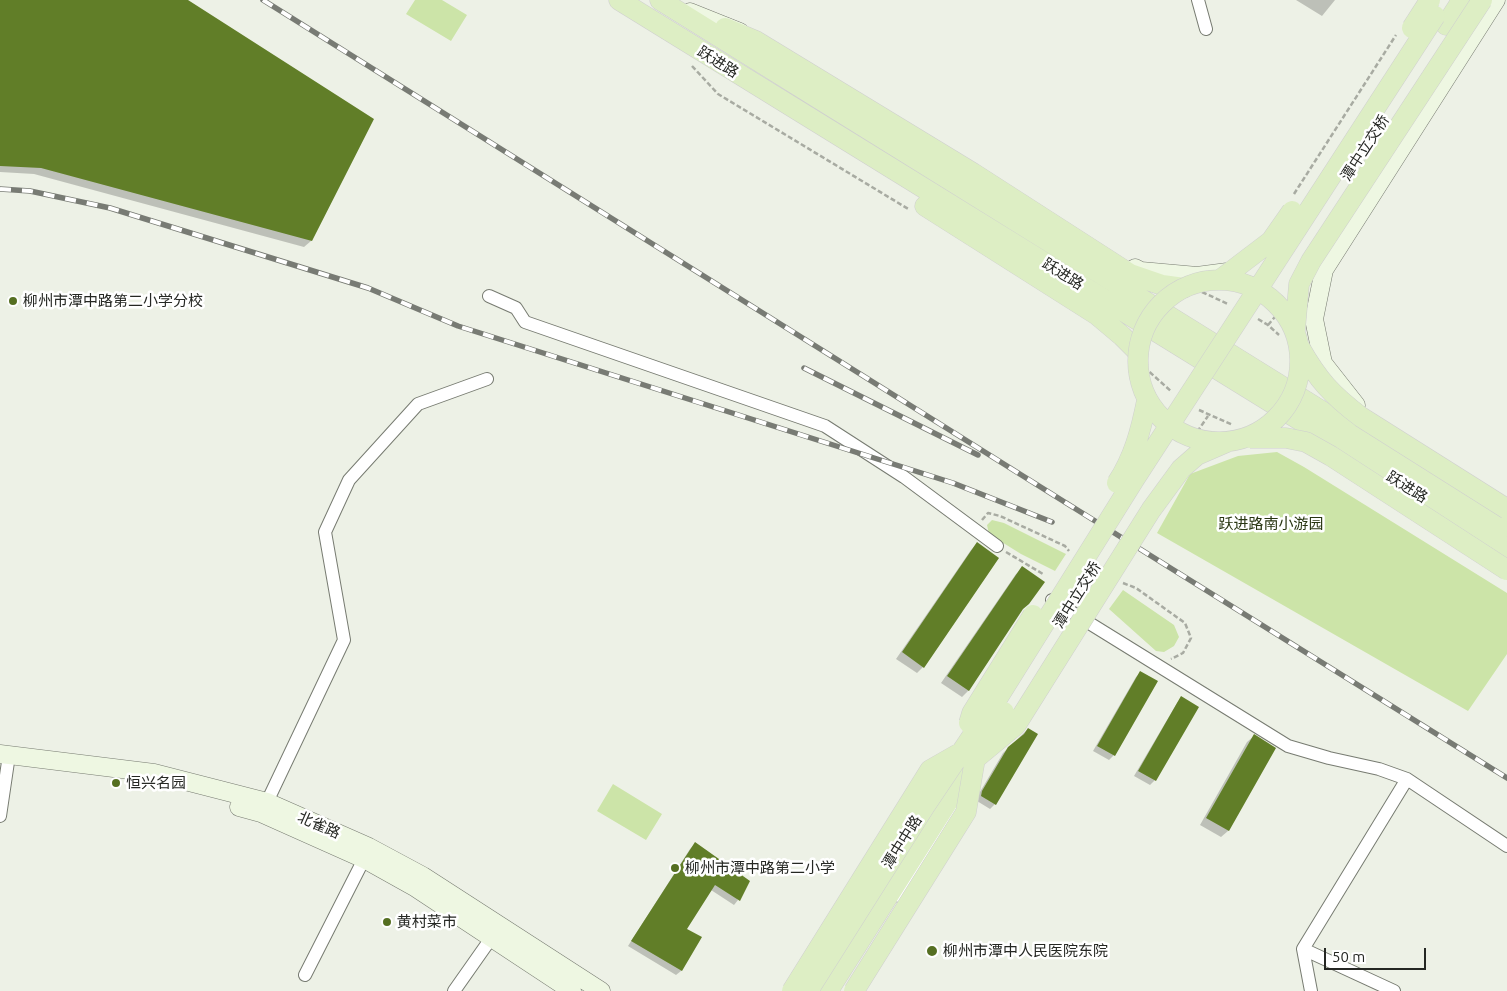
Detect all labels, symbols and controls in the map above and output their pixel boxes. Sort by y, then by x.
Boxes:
street label: 跃进路 [694,42,742,82]
street label: 潭中立交桥 [1337,112,1393,184]
street label: 跃进路 [1039,254,1087,294]
place label: 柳州市潭中路第二小学分校 [23,292,203,310]
marker: 柳州市潭中路第二小学分校 [7,295,19,307]
street label: 跃进路 [1383,467,1431,507]
park label: 跃进路南小游园 [1219,515,1323,533]
street label: 潭中立交桥 [1049,558,1105,632]
place label: 恒兴名园 [126,774,186,792]
marker: 恒兴名园 [110,777,122,789]
street label: 北雀路 [295,808,343,842]
street label: 潭中中路 [878,812,926,872]
place label: 柳州市潭中路第二小学 [685,859,835,877]
marker: 柳州市潭中路第二小学 [669,862,681,874]
place label: 黄村菜市 [397,913,457,931]
marker: 黄村菜市 [381,916,393,928]
scale bar [1327,938,1430,970]
place label: 柳州市潭中人民医院东院 [943,942,1108,960]
marker: 柳州市潭中人民医院东院 [925,944,939,958]
text: 50 m [1332,948,1365,965]

